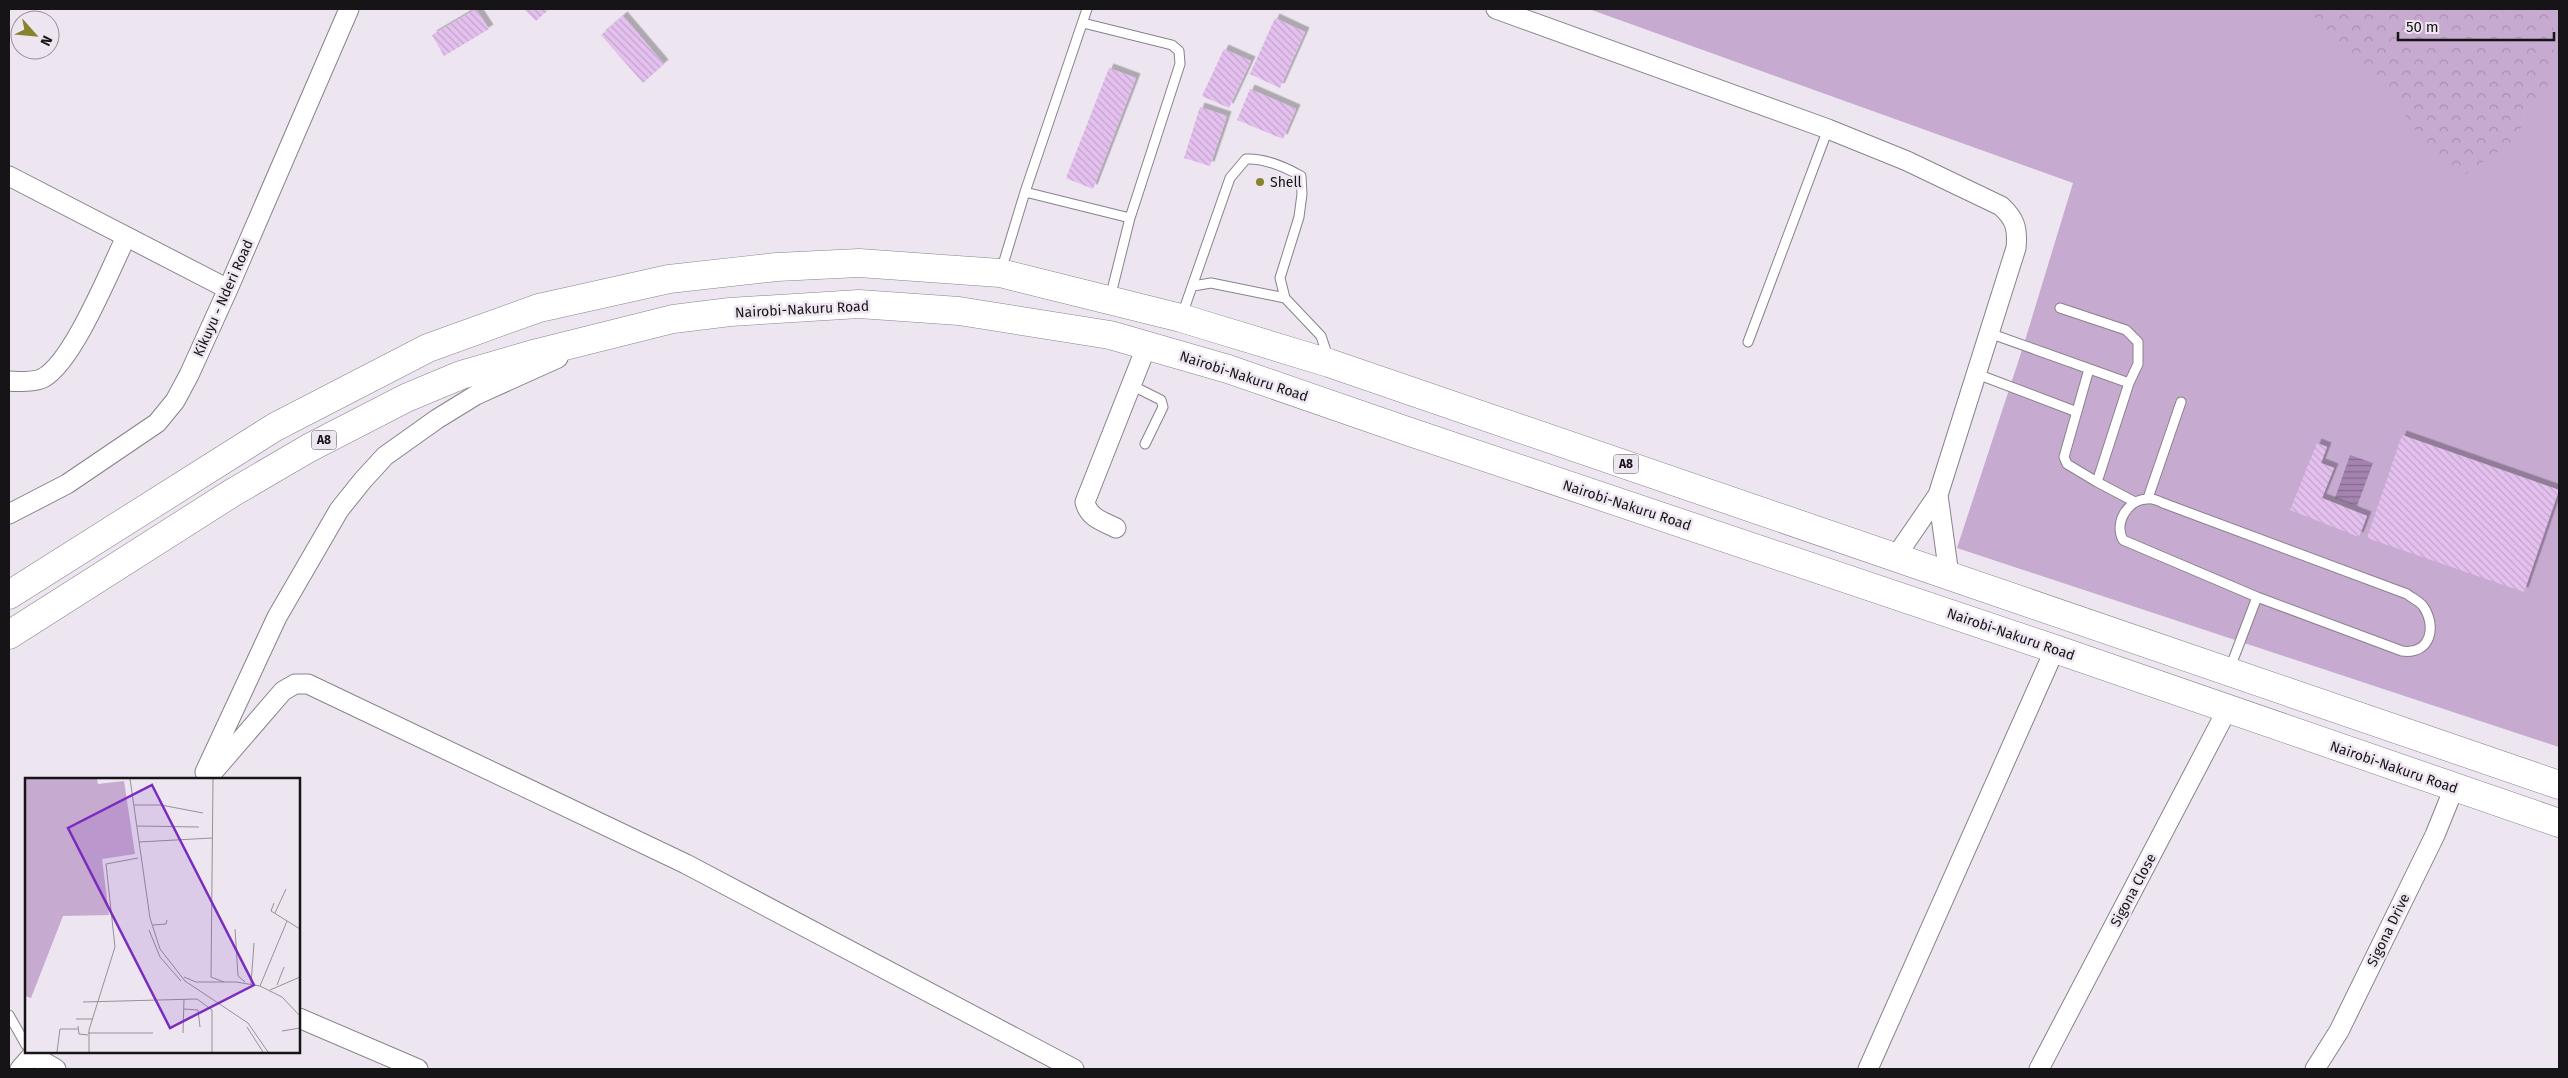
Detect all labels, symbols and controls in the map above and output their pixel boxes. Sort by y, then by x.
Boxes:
north arrow [10,10,60,60]
scale bar [2398,10,2554,42]
text: 50 m [2406,18,2439,36]
text: N [36,33,56,49]
place label: Shell [1270,174,1302,191]
marker: Shell [1254,176,1266,188]
street label: Kikuyu - Nderi Road [190,237,257,359]
street label: Nairobi-Nakuru Road [735,298,869,321]
street label: Nairobi-Nakuru Road [1177,348,1310,405]
road number: A8 [312,430,336,450]
road number: A8 [1614,454,1638,474]
street label: Nairobi-Nakuru Road [1560,477,1693,534]
street label: Nairobi-Nakuru Road [1945,605,2077,664]
street label: Nairobi-Nakuru Road [2328,738,2460,797]
inset map [25,778,300,1053]
street label: Sigona Close [2107,851,2160,930]
street label: Sigona Drive [2363,891,2413,970]

